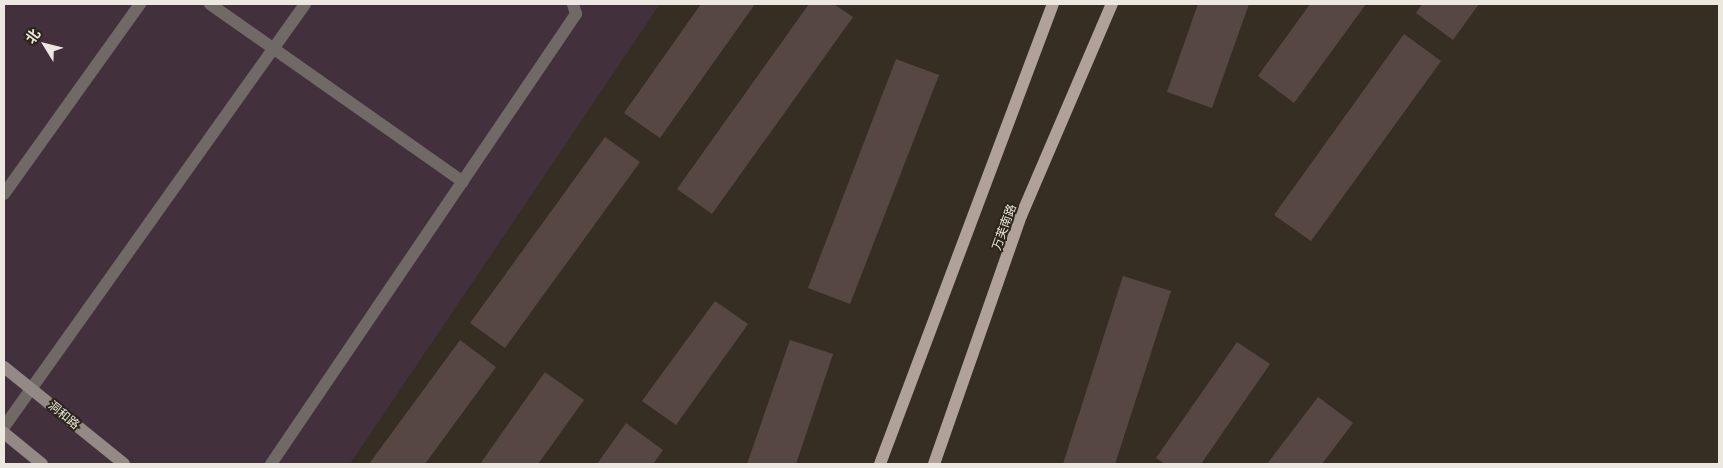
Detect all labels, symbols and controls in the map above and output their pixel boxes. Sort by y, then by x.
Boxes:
north arrow [20,20,70,70]
text: 北 [21,25,44,47]
street label: 万芙南路 [989,202,1019,252]
street label: 洞和路 [45,398,83,432]

